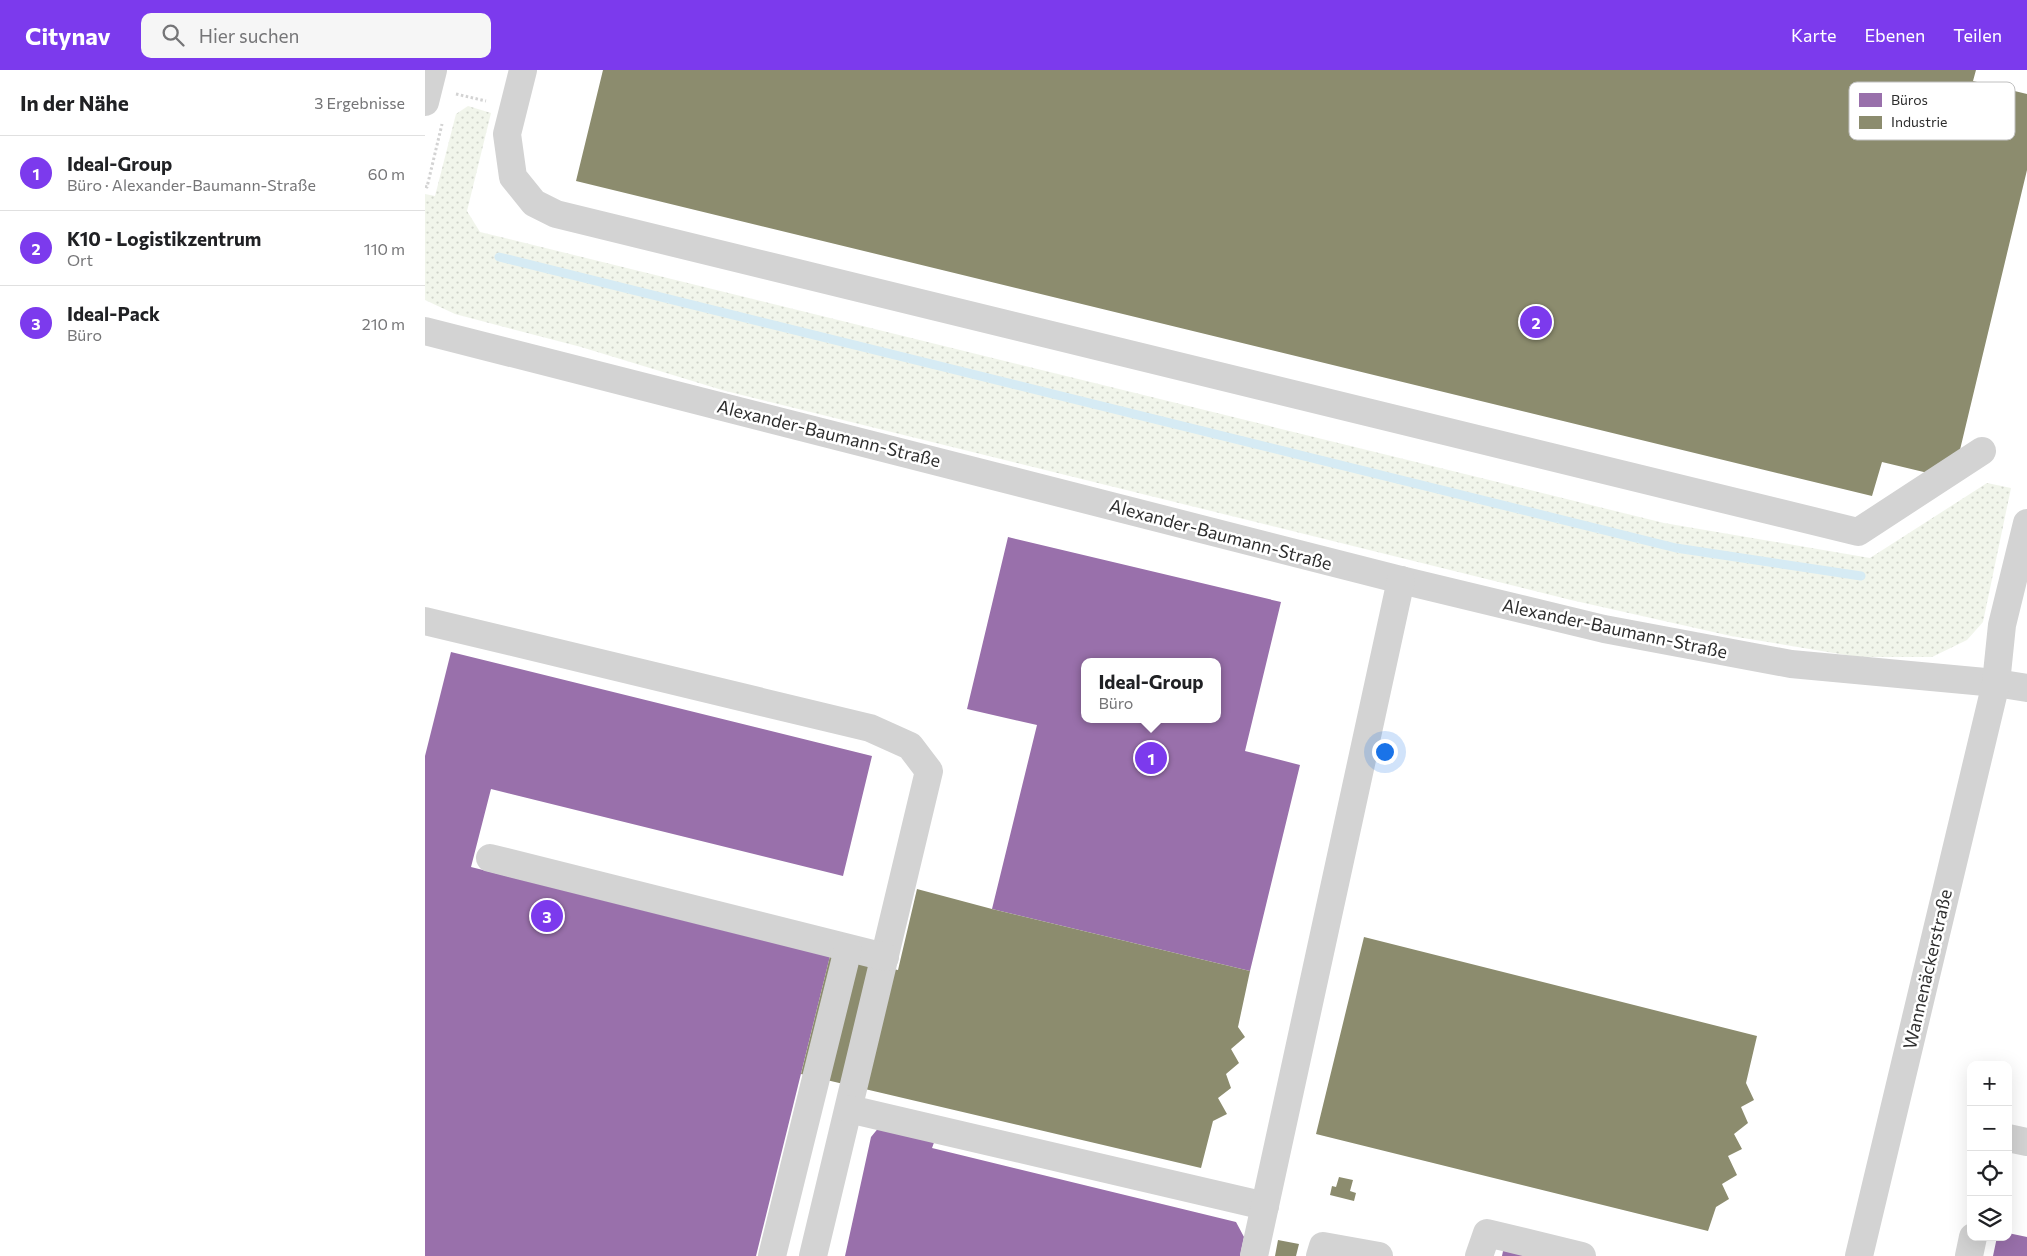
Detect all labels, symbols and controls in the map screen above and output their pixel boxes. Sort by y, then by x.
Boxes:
search box [141,13,491,58]
text: Citynav [25,21,111,50]
icon: search [159,21,187,49]
text: Hier suchen [199,24,299,47]
text: Karte [1791,24,1836,46]
text: Ebenen [1864,24,1925,46]
text: Teilen [1953,24,2002,46]
legend [1849,82,2015,140]
text: In der Nähe [20,90,129,115]
text: Büros [1891,91,1928,108]
text: 3 Ergebnisse [314,93,405,112]
text: Industrie [1891,113,1948,130]
text: Ideal-Group [67,152,172,175]
text: 1 [32,164,40,183]
text: 60 m [368,164,405,183]
text: Büro · Alexander-Baumann-Straße [67,175,316,194]
text: K10 - Logistikzentrum [67,227,261,250]
text: 2 [31,239,41,258]
text: 110 m [364,239,405,258]
text: Ort [67,250,93,269]
text: Ideal-Pack [67,302,160,325]
pin: 2 [1520,303,1552,341]
text: 3 [31,314,41,333]
text: 210 m [362,314,405,333]
text: Büro [67,325,102,344]
street label: Alexander-Baumann-Straße [715,395,943,471]
street label: Alexander-Baumann-Straße [1107,494,1335,574]
street label: Alexander-Baumann-Straße [1500,593,1730,663]
popup [1081,658,1221,723]
text: Ideal-Group [1098,670,1204,693]
text: Büro [1098,693,1133,712]
pin: 1 [1135,739,1167,777]
your location [1372,739,1398,765]
street label: Wannenäckerstraße [1898,887,1956,1051]
pin: 3 [531,897,563,935]
map controls [1967,1061,2012,1241]
button: + [1967,1061,2012,1106]
button: − [1967,1106,2012,1151]
button: locate [1967,1151,2012,1196]
button: layers [1967,1196,2012,1241]

